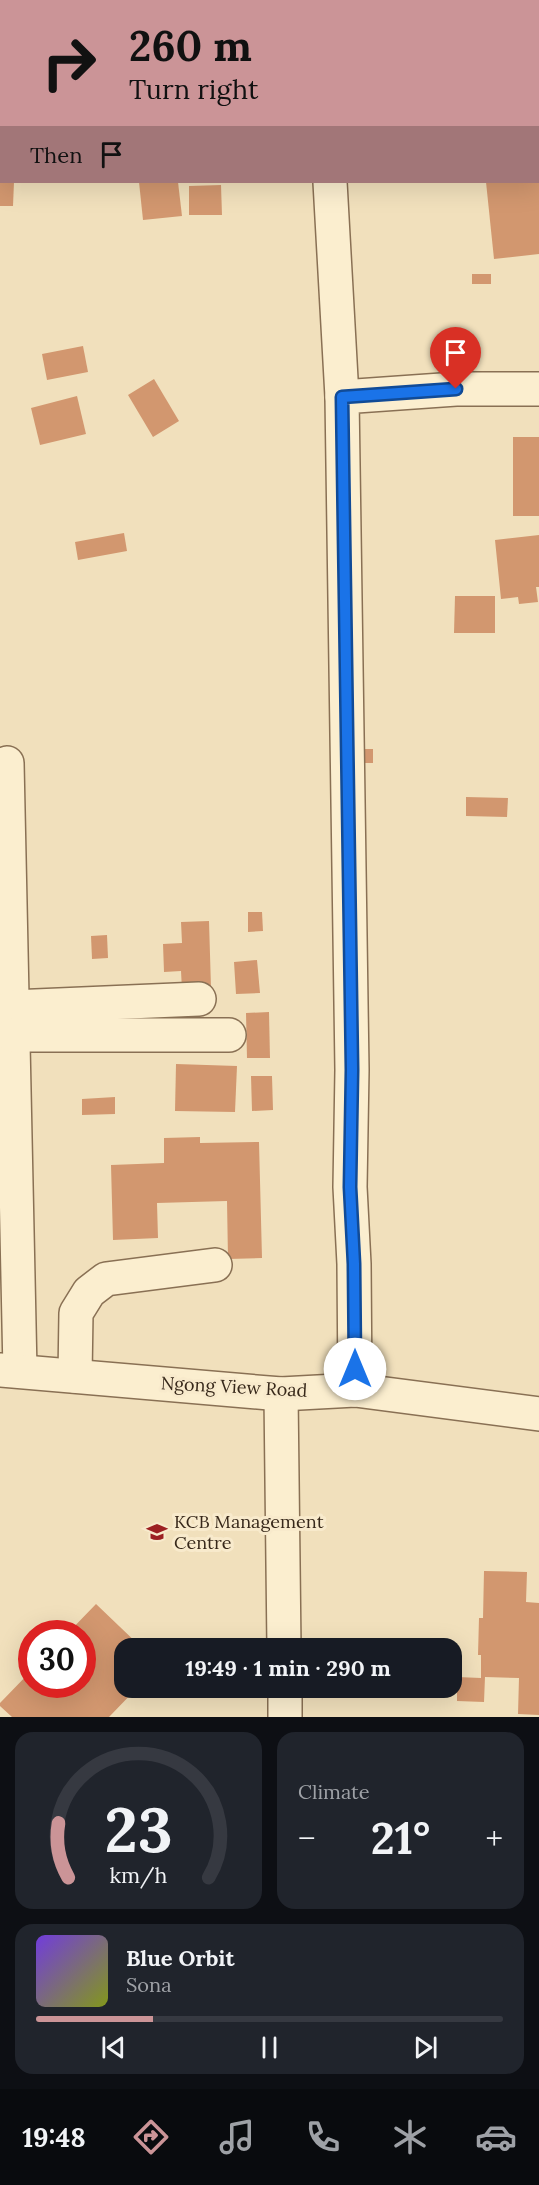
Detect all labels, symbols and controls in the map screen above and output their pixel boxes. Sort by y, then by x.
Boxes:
text: 260 m [129,19,252,73]
icon: right [30,24,108,102]
text: Turn right [129,72,258,106]
icon: arrive [95,138,128,171]
text: Then [30,141,83,169]
pin [430,327,481,389]
icon: arrive [439,336,472,369]
position arrow [323,1337,387,1401]
street label: Ngong View Road [160,1371,308,1402]
place label: KCB Management Centre [174,1510,324,1554]
school or university icon: KCB Management Centre [145,1520,169,1544]
speed limit sign: 30 [18,1620,96,1698]
text: 19:49 · 1 min · 290 m [185,1654,391,1682]
text: Climate [298,1779,370,1804]
text: 23 [104,1789,173,1869]
text: 21° [371,1809,430,1866]
text: − [298,1817,316,1859]
text: + [485,1817,503,1859]
text: km/h [110,1861,168,1889]
text: Blue Orbit [126,1944,234,1972]
text: Sona [126,1972,172,1997]
icon: previous [97,2031,130,2064]
icon: pause [253,2031,286,2064]
icon: next [409,2031,442,2064]
icon: directions [130,2116,172,2158]
icon: music [216,2116,258,2158]
icon: phone [302,2116,344,2158]
icon: climate [389,2116,431,2158]
icon: car [475,2116,517,2158]
text: 19:48 [22,2120,86,2154]

